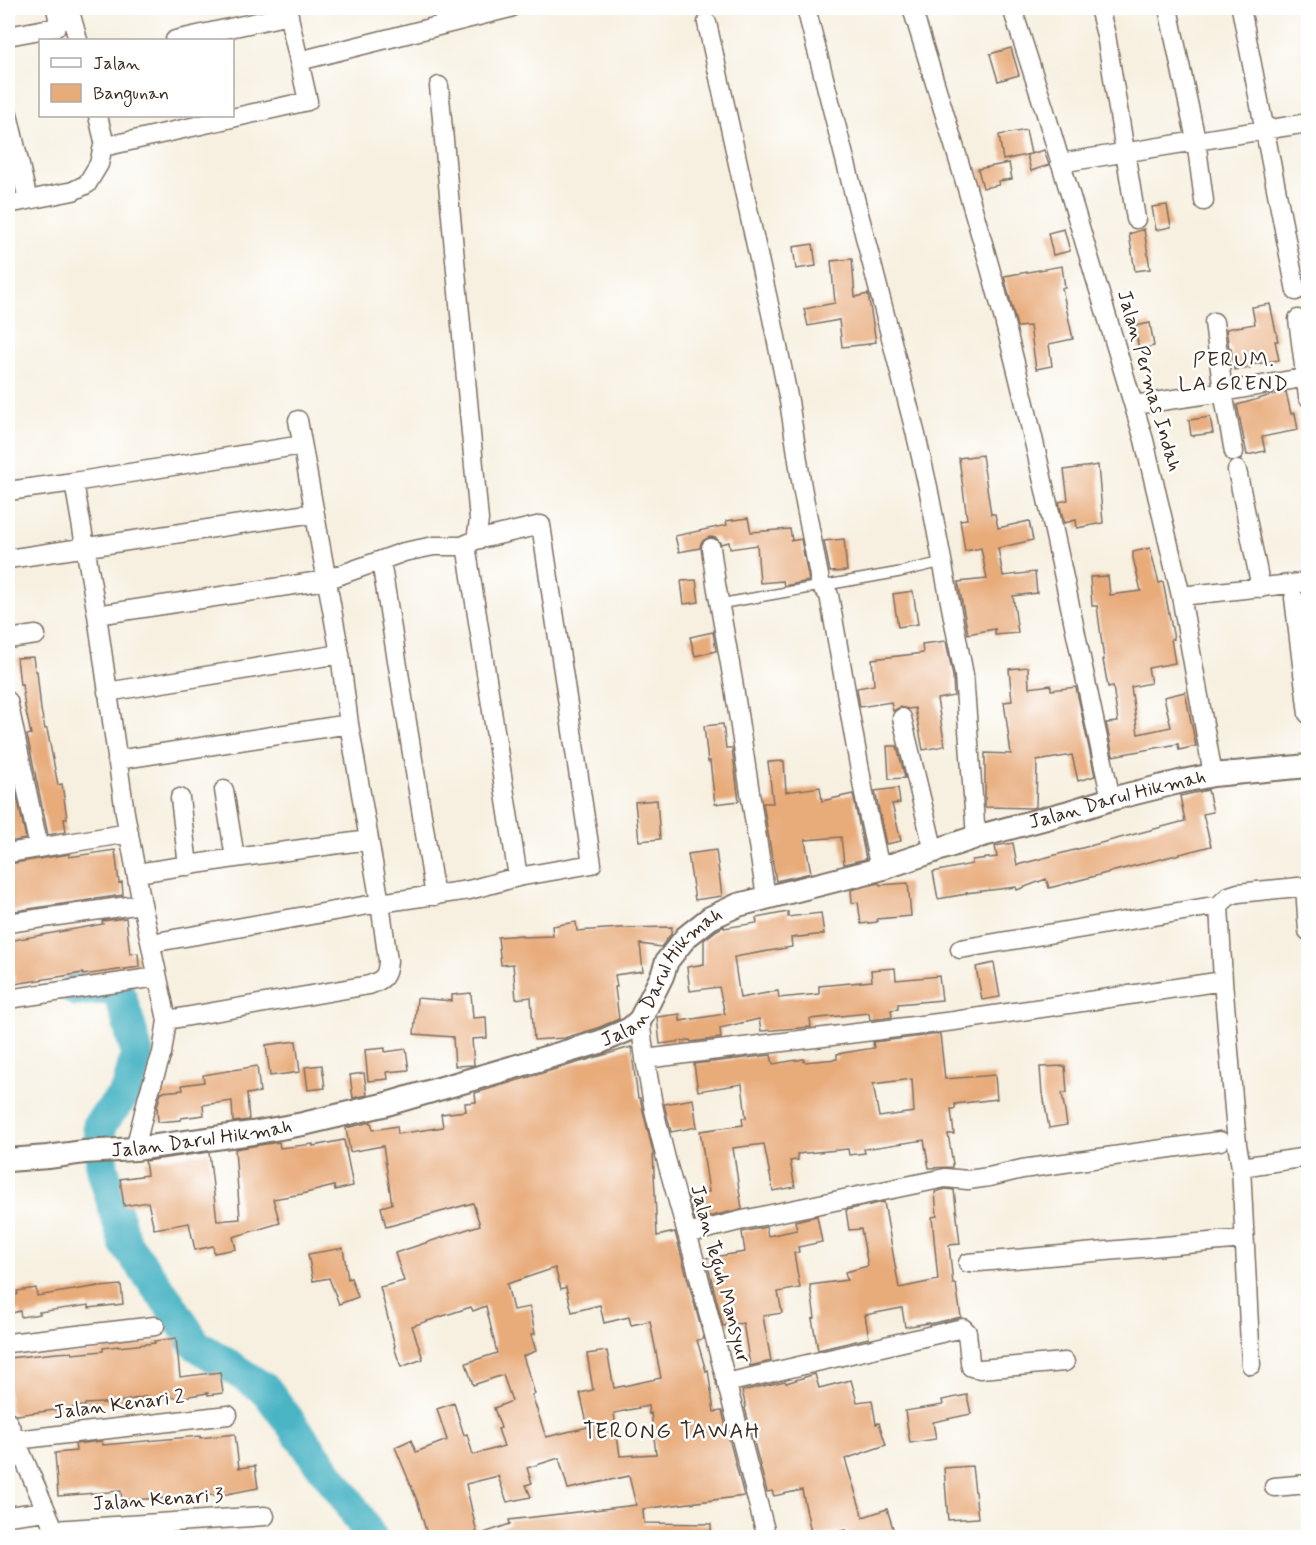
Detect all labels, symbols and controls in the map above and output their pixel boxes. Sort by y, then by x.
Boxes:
legend [39,39,234,117]
text: Jalan [93,52,140,76]
text: Bangunan [93,82,169,107]
street label: Jalan Permas Indah [1110,287,1188,475]
district label: PERUM. LA GREND [1178,346,1290,398]
street label: Jalan Darul Hikmah [1026,763,1209,836]
street label: Jalan Darul Hikmah [596,901,727,1054]
street label: Jalan Darul Hikmah [110,1113,294,1164]
street label: Jalan Teguh Mansyur [681,1182,757,1367]
street label: Jalan Kenari 2 [52,1384,186,1426]
district label: TERONG TAWAH [583,1418,761,1446]
street label: Jalan Kenari 3 [92,1482,224,1518]

